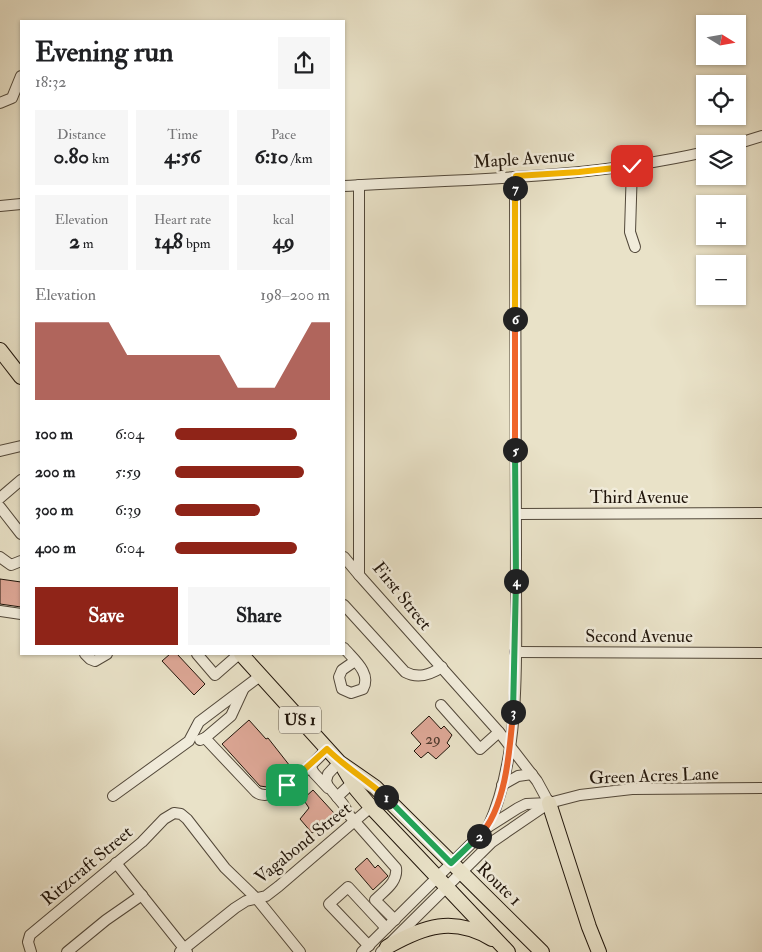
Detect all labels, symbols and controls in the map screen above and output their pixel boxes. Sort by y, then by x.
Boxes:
north arrow [696,15,746,65]
map controls [696,15,746,305]
text: Evening run [35,35,173,70]
button: share [278,37,330,89]
text: 18:32 [35,72,66,92]
button: locate [696,75,746,125]
text: Distance [57,126,106,143]
text: Time [167,126,198,143]
text: Pace [271,126,296,143]
button: layers [696,135,746,185]
text: 0.80 [54,143,89,170]
text: 4:56 [164,143,201,170]
text: 6:10 [254,143,288,170]
street label: Maple Avenue [472,144,576,174]
pin [611,145,653,187]
text: km [89,150,109,167]
text: /km [288,150,313,167]
icon: check [618,152,646,180]
pin: 7 [502,176,528,200]
text: 7 [512,180,519,197]
button: + [696,195,746,245]
text: Elevation [55,211,108,228]
text: Heart rate [154,211,211,228]
text: kcal [273,211,294,228]
text: 2 [69,228,80,255]
text: 148 [154,228,183,255]
text: 49 [272,228,295,255]
text: m [80,235,94,252]
text: bpm [183,235,211,252]
button: − [696,255,746,305]
text: Elevation [35,285,96,305]
text: 198–200 m [260,285,330,305]
pin: 6 [502,306,528,332]
text: 6 [512,311,519,328]
text: 100 m [35,424,73,444]
text: 6:04 [115,424,144,444]
pin: 5 [502,438,528,462]
text: 5 [512,442,519,459]
text: 200 m [35,462,75,482]
text: 5:59 [115,462,141,482]
street label: Third Avenue [590,486,689,509]
text: 300 m [35,500,73,520]
text: 6:39 [115,500,141,520]
text: 400 m [35,538,76,558]
text: 6:04 [115,538,144,558]
street label: First Street [367,557,437,635]
pin: 4 [504,568,528,594]
text: 4 [513,573,520,590]
button: Save [35,587,178,645]
button: Share [188,587,330,645]
street label: Second Avenue [585,625,693,648]
pin: 3 [500,700,526,724]
text: 3 [511,704,516,721]
road number: US 1 [279,706,321,734]
house number: 29 [425,730,441,749]
street label: Green Acres Lane [589,762,720,790]
pin [266,764,308,806]
icon: arrive [273,771,301,799]
pin: 1 [374,784,398,810]
text: 1 [384,789,389,806]
street label: Vagabond Street [250,797,356,889]
street label: Ritzcraft Street [37,821,138,911]
pin: 2 [466,824,492,848]
text: 2 [476,828,483,845]
street label: Route 1 [472,857,526,911]

